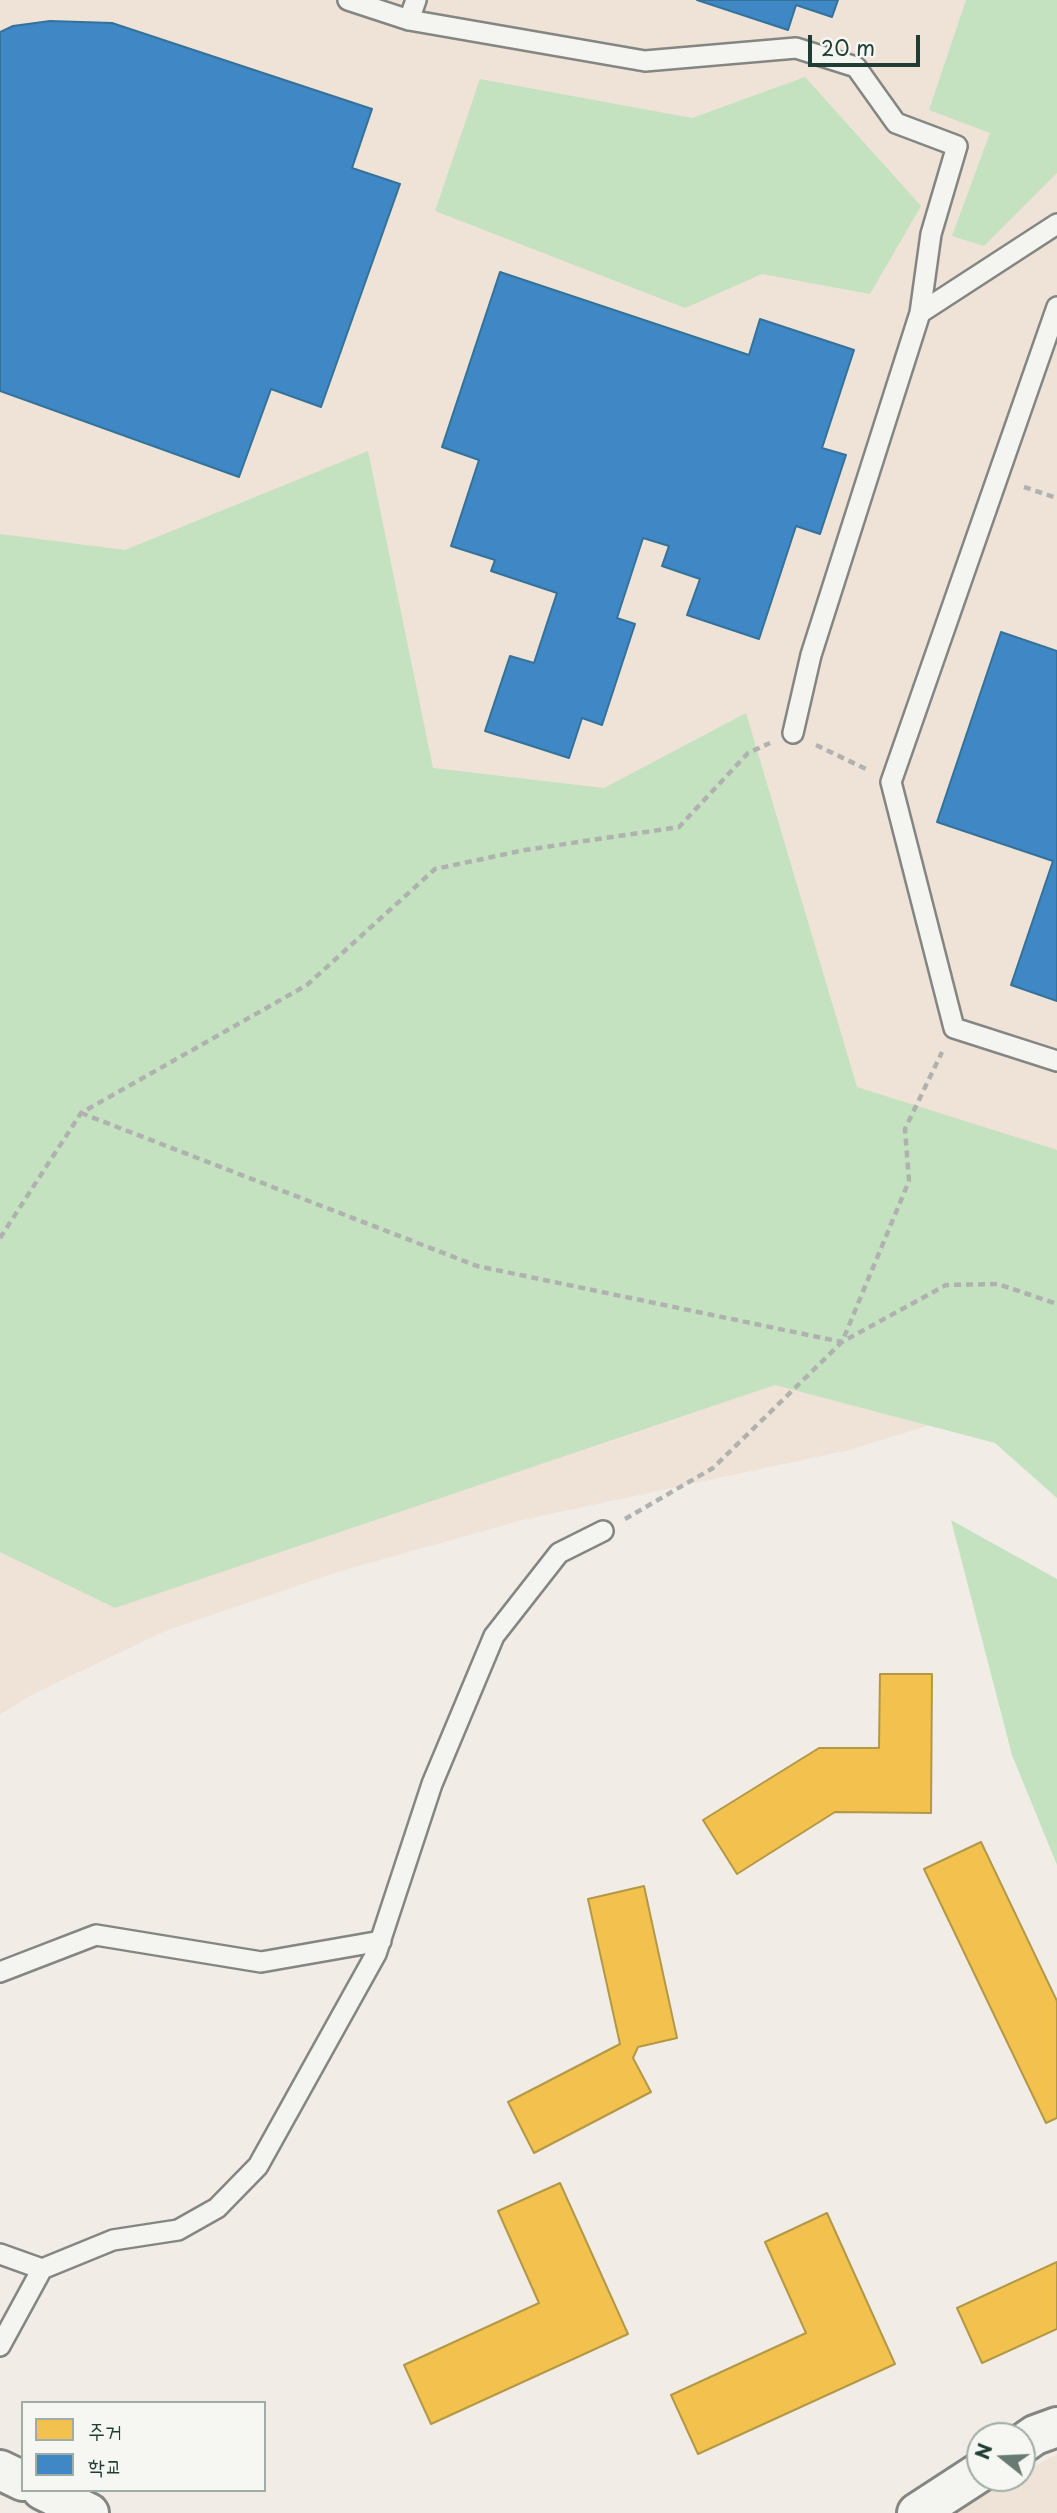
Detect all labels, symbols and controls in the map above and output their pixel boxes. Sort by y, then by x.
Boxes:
scale bar [812,21,924,65]
text: 20 m [821,31,875,63]
legend [21,2401,266,2492]
text: 주거 [88,2414,122,2446]
north arrow [966,2422,1036,2492]
text: N [967,2440,999,2463]
text: 학교 [88,2449,122,2481]

